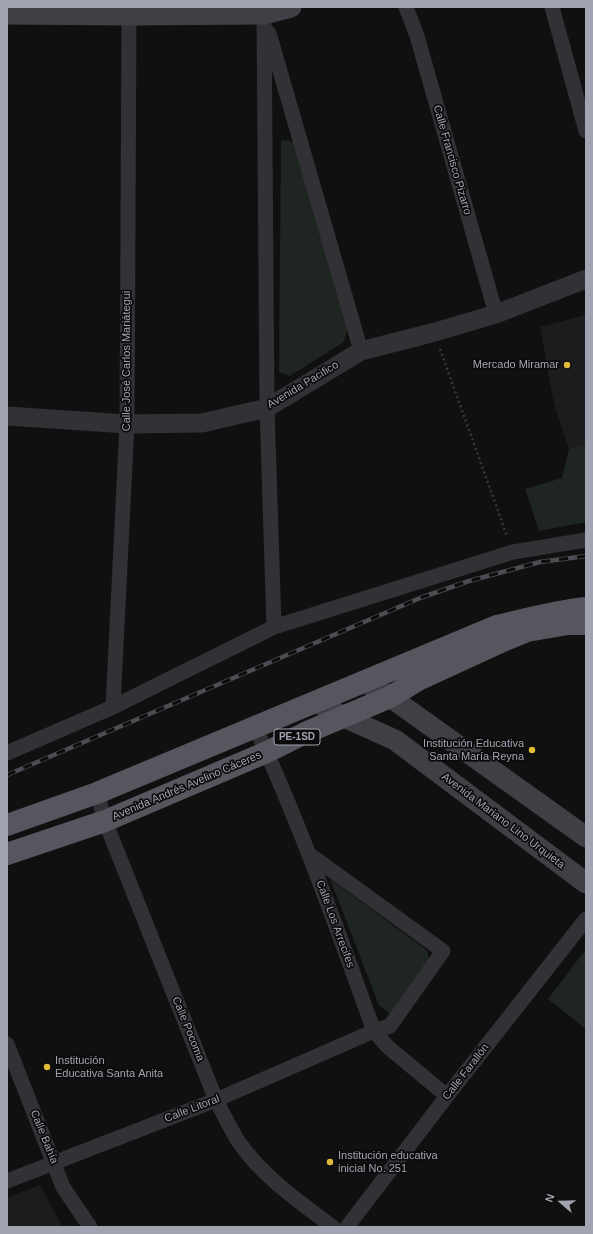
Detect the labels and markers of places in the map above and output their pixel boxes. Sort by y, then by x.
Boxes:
place label: Mercado Miramar [473,358,559,372]
marker: Mercado Miramar [562,360,572,370]
place label: Institución Educativa Santa María Reyna [423,737,524,763]
marker: Institución Educativa Santa María Reyna [527,745,537,755]
place label: Institución Educativa Santa Anita [55,1054,163,1080]
marker: Institución Educativa Santa Anita [42,1062,52,1072]
place label: Institución educativa inicial No. 251 [338,1149,438,1175]
marker: Institución educativa inicial No. 251 [325,1157,335,1167]

